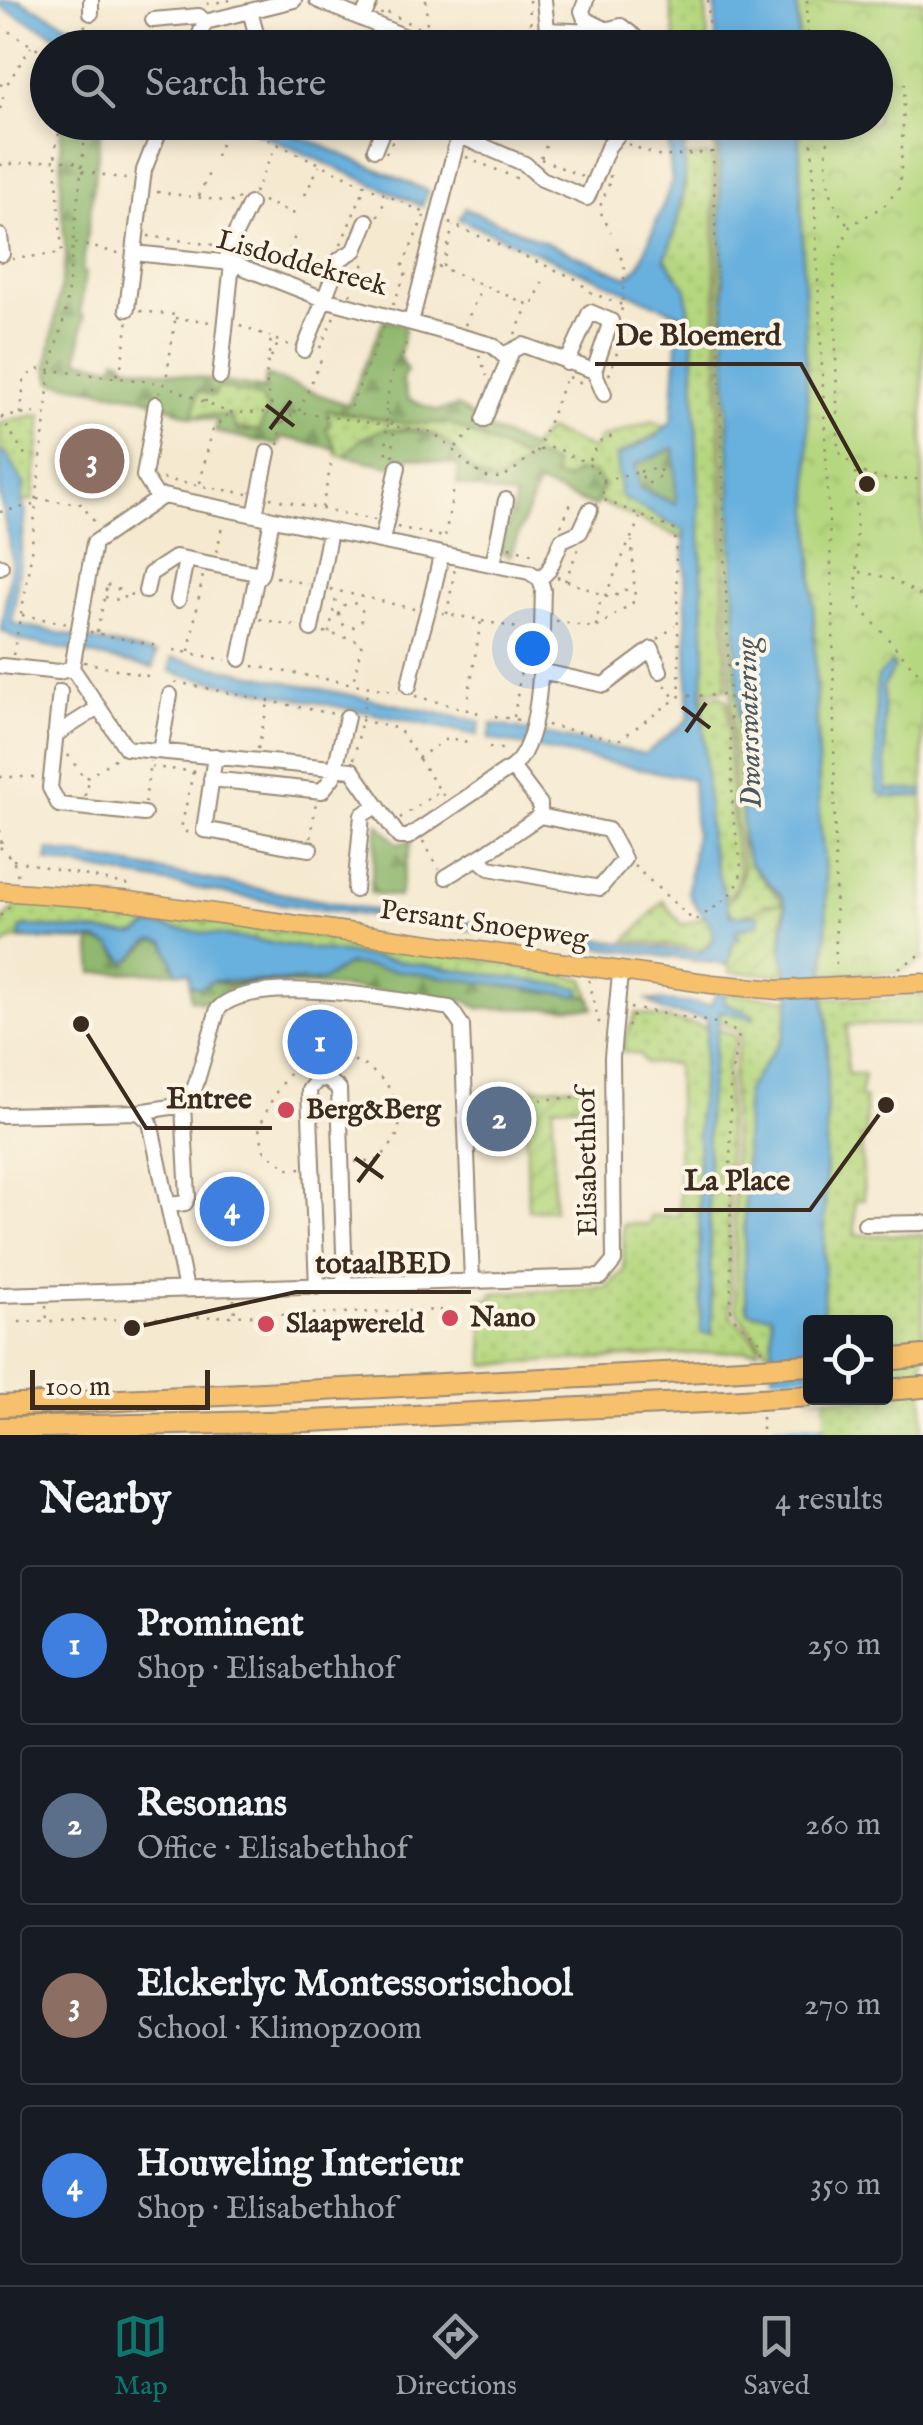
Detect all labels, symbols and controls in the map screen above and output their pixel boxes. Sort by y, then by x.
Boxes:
search box [30,30,893,140]
icon: search [65,58,120,113]
text: Search here [145,61,326,109]
street label: Lisdoddekreek [213,223,392,305]
callout: De Bloemerd [595,304,801,364]
text: De Bloemerd [615,318,782,356]
pin: 3 [59,424,124,498]
your location [507,623,558,674]
water label: Dwarswatering [728,636,772,809]
street label: Persant Snoepweg [378,893,591,957]
pin: 1 [288,1004,352,1080]
callout: Entree [146,1068,272,1128]
text: Entree [166,1081,252,1119]
pin: 2 [466,1082,532,1156]
street label: Elisabethhof [569,1082,607,1237]
place label: Berg&Berg [306,1093,442,1128]
marker: Berg&Berg [275,1099,297,1121]
callout: La Place [664,1150,810,1210]
text: La Place [684,1163,790,1201]
pin: 4 [200,1172,264,1246]
callout: totaalBED [296,1232,471,1292]
text: totaalBED [315,1246,451,1284]
place label: Nano [469,1301,536,1336]
place label: Slaapwereld [286,1307,425,1342]
marker: Nano [439,1307,461,1329]
marker: Slaapwereld [255,1313,277,1335]
map controls [803,1315,893,1405]
button: locate [803,1315,893,1405]
scale bar [30,1365,210,1410]
text: 100 m [45,1370,111,1405]
text: Nearby [40,1474,171,1527]
text: 4 results [775,1480,883,1521]
text: Prominent [137,1601,304,1649]
text: 1 [69,1625,80,1666]
text: 250 m [807,1625,881,1666]
text: Shop · Elisabethhof [137,1649,396,1690]
text: Resonans [137,1781,287,1829]
text: 2 [67,1805,82,1846]
text: 260 m [805,1805,881,1846]
text: Office · Elisabethhof [137,1829,408,1870]
text: Elckerlyc Montessorischool [137,1961,573,2009]
text: 3 [69,1985,80,2026]
text: 270 m [804,1985,881,2026]
text: School · Klimopzoom [137,2009,422,2050]
text: Houweling Interieur [137,2141,463,2189]
text: 4 [67,2165,82,2206]
text: 350 m [810,2165,881,2206]
text: Shop · Elisabethhof [137,2189,396,2230]
tab: Map [113,2309,168,2404]
tab: Directions [395,2309,517,2404]
tab: Saved [743,2309,810,2404]

